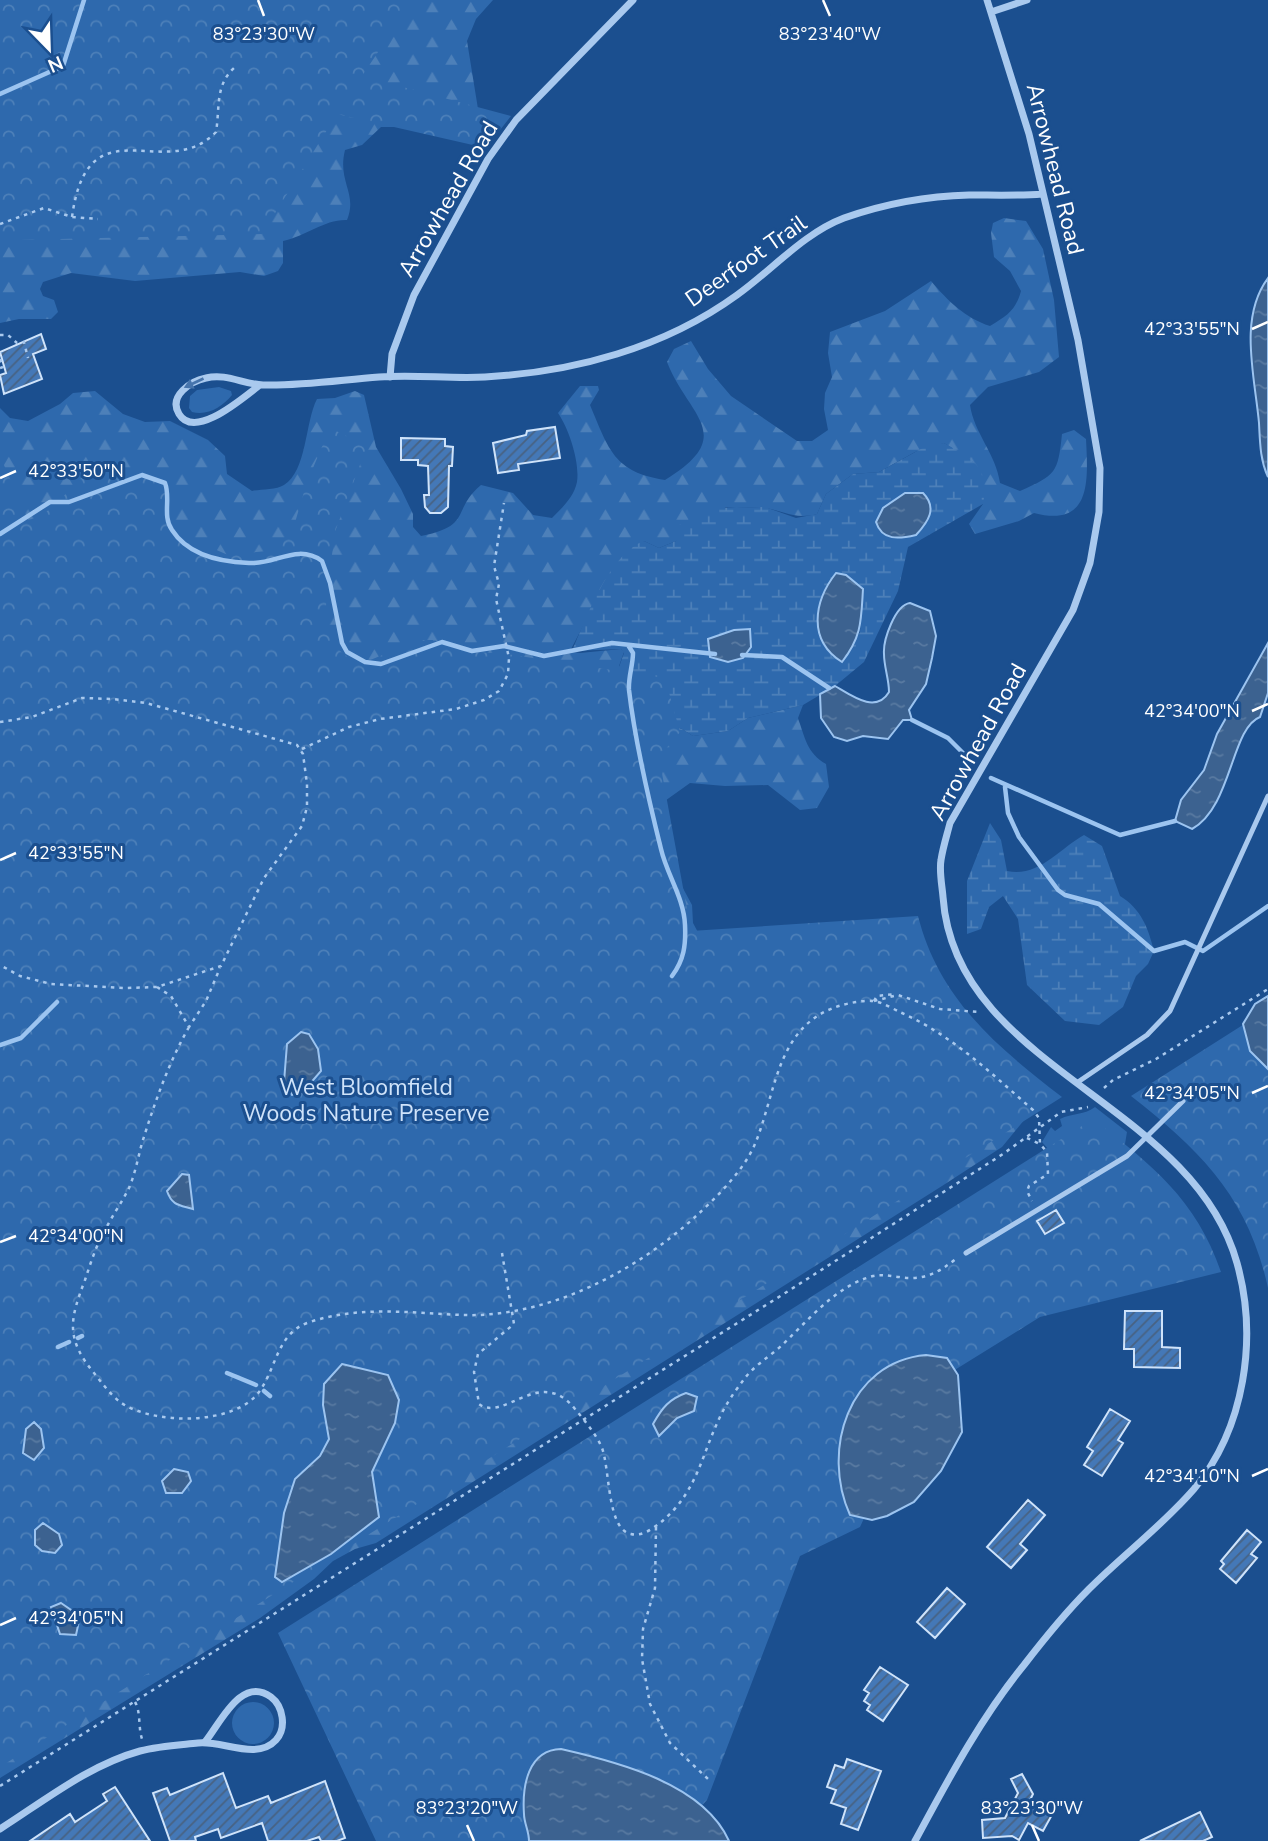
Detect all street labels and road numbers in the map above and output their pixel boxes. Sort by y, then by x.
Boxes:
street label: Arrowhead Road [1019,80,1091,258]
street label: Arrowhead Road [391,115,505,283]
street label: Deerfoot Trail [679,208,813,314]
street label: Arrowhead Road [922,658,1034,826]

